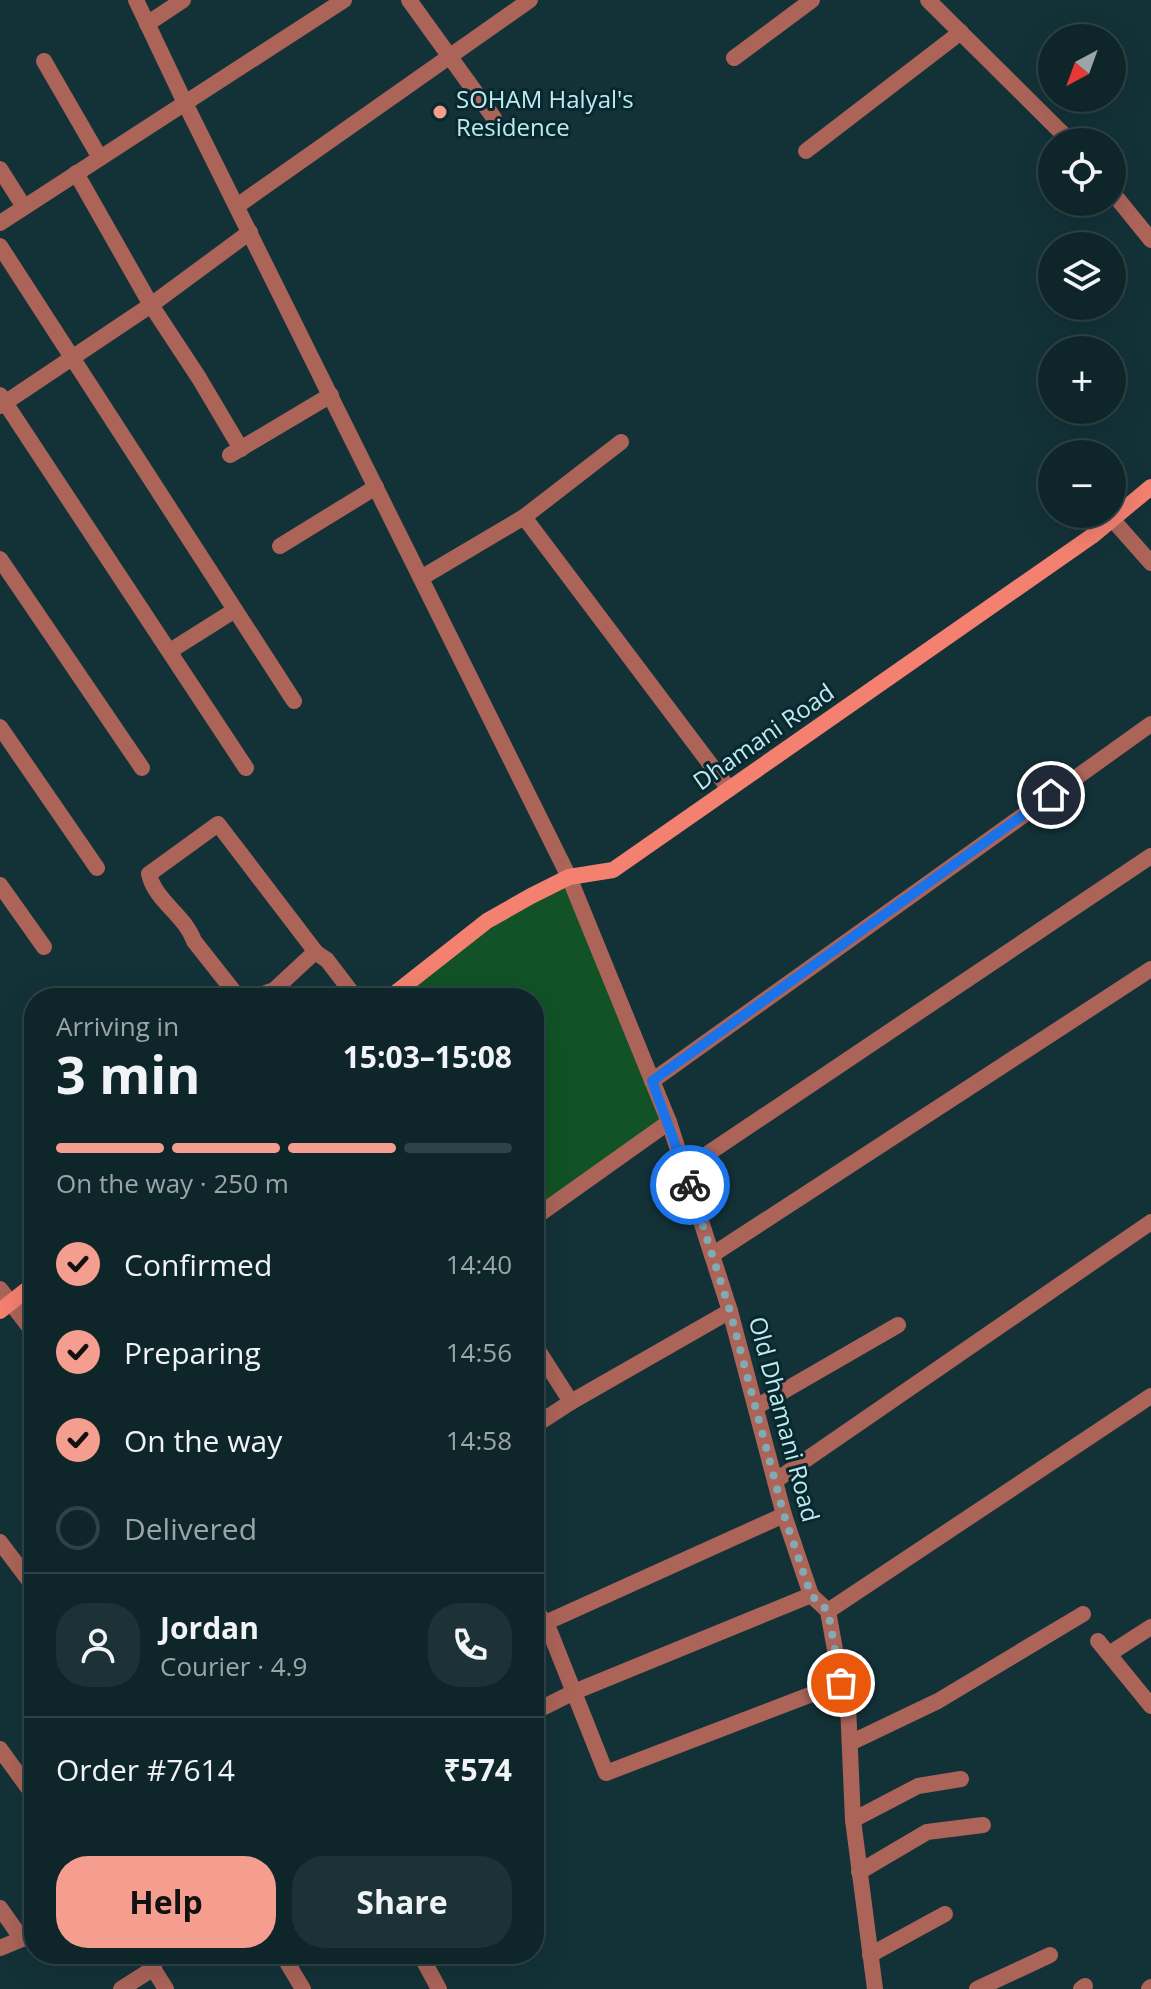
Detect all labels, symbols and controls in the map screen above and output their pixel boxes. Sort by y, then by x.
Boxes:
north arrow [1038,24,1126,112]
map controls [1038,24,1126,528]
place label: SOHAM Halyal's Residence [456,82,634,143]
marker: SOHAM Halyal's Residence [431,103,449,121]
button: locate [1038,128,1126,216]
button: layers [1038,232,1126,320]
button: + [1038,336,1126,424]
button: − [1038,440,1126,528]
street label: Dhamani Road [686,675,840,797]
pin [1017,761,1085,829]
icon: home [1029,773,1073,817]
text: Arriving in [56,1008,179,1044]
text: 15:03–15:08 [343,1036,512,1077]
text: 3 min [56,1038,200,1109]
courier [650,1145,730,1225]
icon: bike [668,1163,712,1207]
text: On the way · 250 m [56,1165,289,1201]
icon: check [56,1242,100,1286]
text: Confirmed [124,1244,272,1285]
text: 14:40 [446,1246,512,1282]
street label: Old Dhamani Road [742,1313,828,1525]
icon: check [56,1330,100,1374]
text: Preparing [124,1332,261,1373]
text: 14:56 [446,1334,512,1370]
icon: check [56,1418,100,1462]
text: On the way [124,1420,282,1461]
text: 14:58 [446,1422,512,1458]
text: Delivered [124,1508,257,1549]
button: person [56,1603,140,1687]
button: phone [428,1603,512,1687]
text: Jordan [160,1607,259,1648]
text: Courier · 4.9 [160,1648,307,1684]
pin [807,1649,875,1717]
icon: bag [819,1661,863,1705]
text: Order #7614 [56,1749,235,1790]
text: ₹574 [443,1749,512,1790]
button: Help [56,1856,276,1948]
button: Share [292,1856,512,1948]

